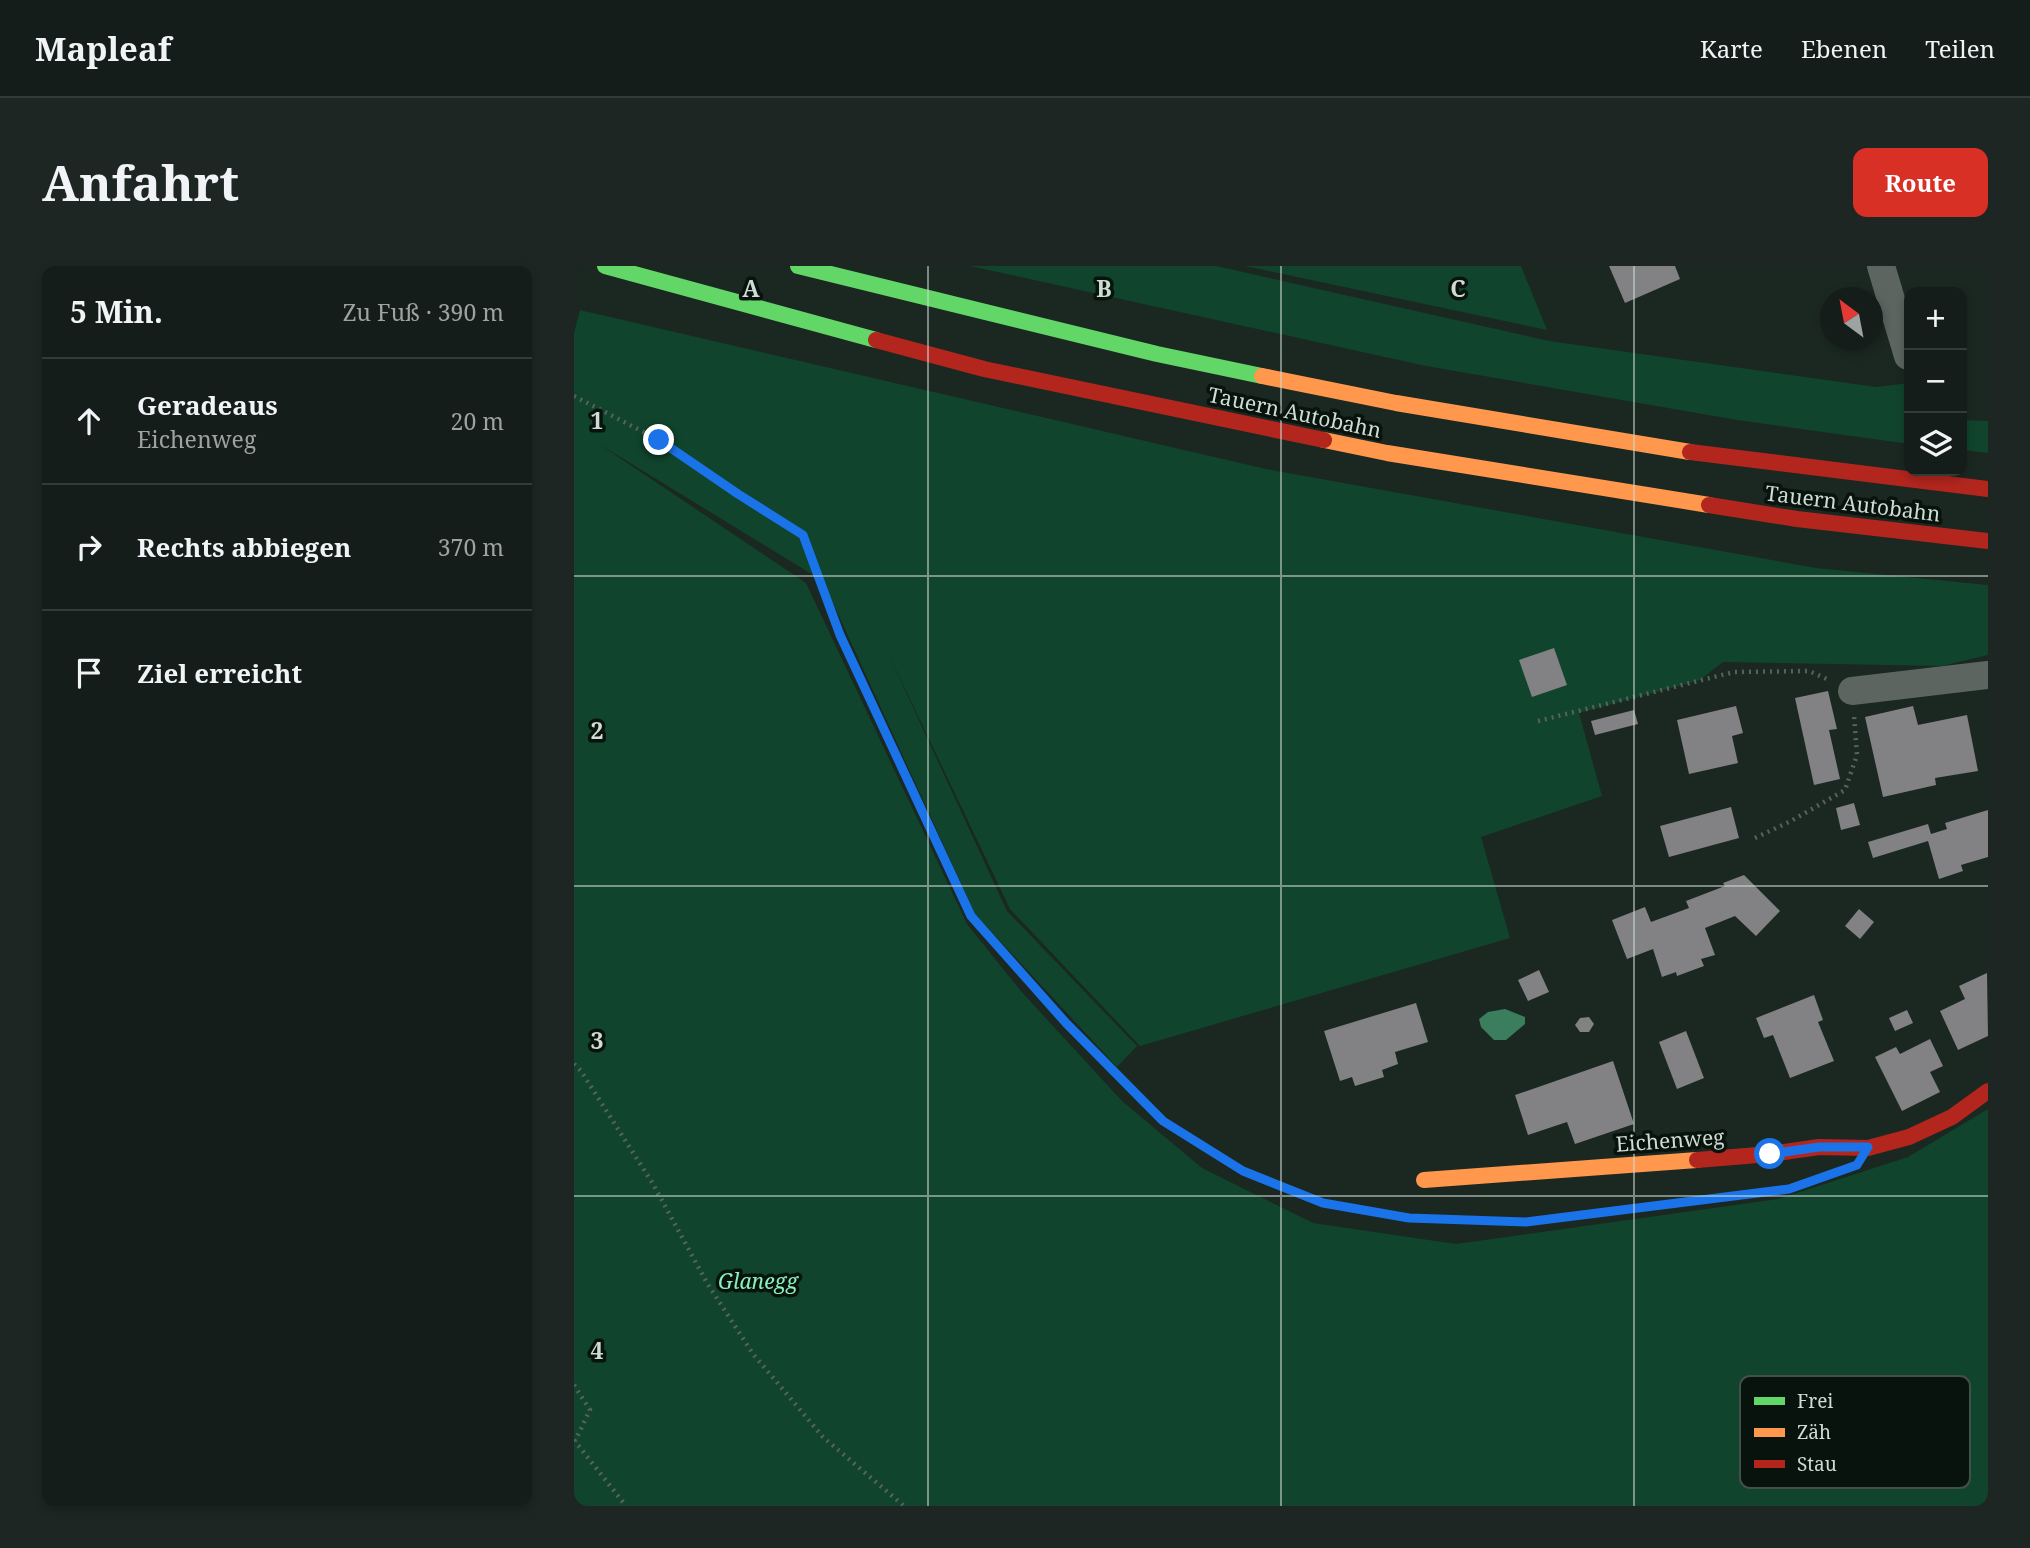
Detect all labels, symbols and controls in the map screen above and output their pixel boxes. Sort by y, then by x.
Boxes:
text: Mapleaf [35,26,171,71]
text: Karte [1700,32,1763,65]
text: Ebenen [1801,32,1887,65]
text: Teilen [1925,32,1995,65]
button: Route [1853,148,1988,217]
text: Anfahrt [42,149,239,215]
text: A [742,272,760,304]
text: B [1096,272,1112,304]
text: C [1450,272,1466,304]
north arrow [1820,287,1883,350]
map controls [1904,287,1967,476]
button: + [1904,287,1967,350]
text: 5 Min. [70,291,163,332]
text: Zu Fuß · 390 m [343,296,504,328]
button: − [1904,350,1967,413]
street label: Tauern Autobahn [1206,380,1384,444]
text: Geradeaus [137,387,278,423]
icon: ahead [70,402,108,440]
text: 1 [591,404,604,436]
text: 20 m [451,405,504,437]
button: layers [1904,413,1967,476]
text: Eichenweg [137,423,256,455]
route end [643,424,674,455]
street label: Tauern Autobahn [1764,478,1942,528]
icon: right [70,528,108,566]
text: Rechts abbiegen [137,529,351,565]
text: 370 m [438,531,504,563]
icon: arrive [70,654,108,692]
text: Ziel erreicht [137,655,302,691]
text: 2 [591,714,604,746]
text: 3 [591,1024,604,1056]
street label: Eichenweg [1615,1122,1726,1158]
route start [1754,1138,1785,1169]
park label: Glanegg [718,1267,799,1295]
text: 4 [591,1334,604,1366]
legend [1740,1376,1970,1488]
text: Frei [1797,1388,1833,1414]
text: Zäh [1797,1419,1831,1445]
text: Stau [1797,1451,1837,1477]

